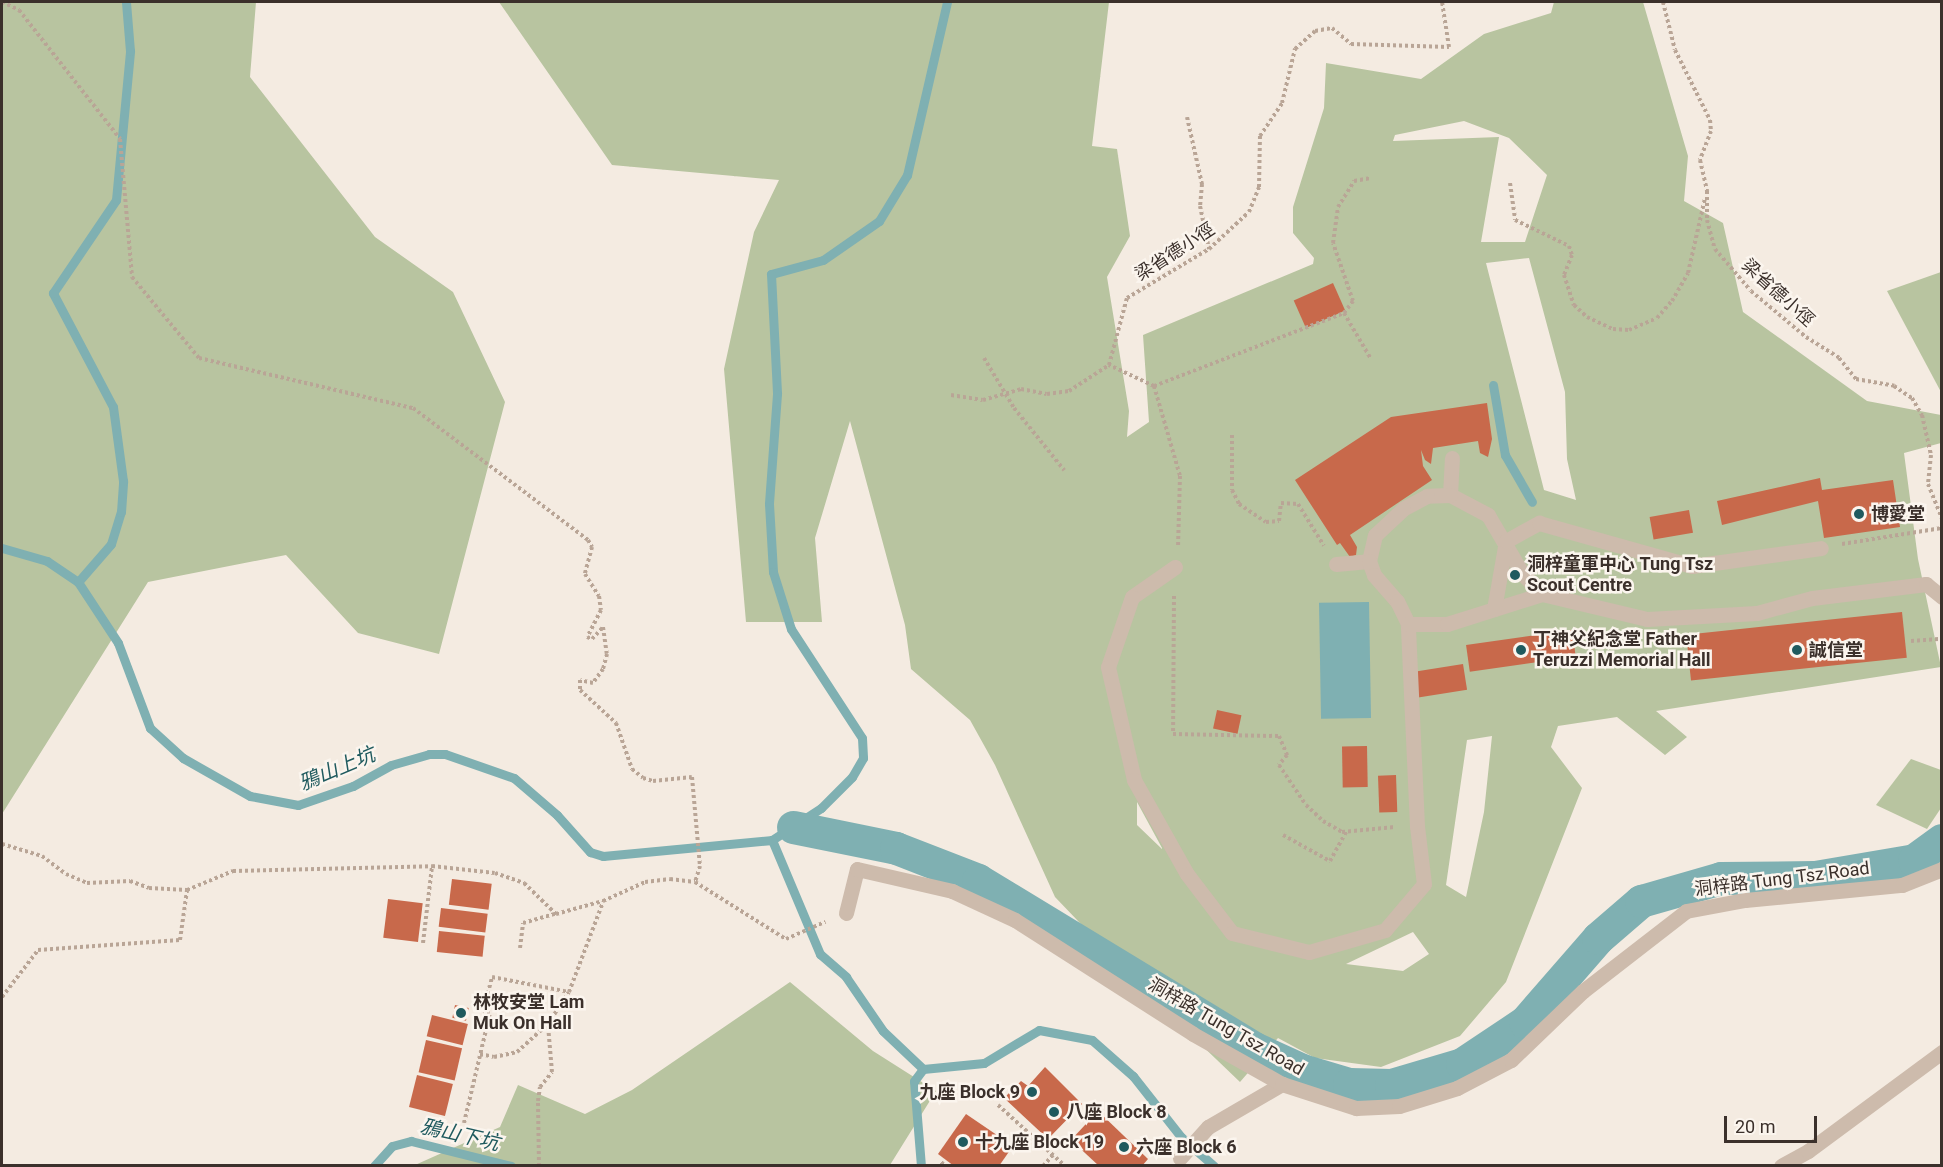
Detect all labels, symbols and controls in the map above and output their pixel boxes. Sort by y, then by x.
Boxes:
street label: 梁省德小徑 [1131,218,1219,286]
street label: 梁省德小徑 [1737,255,1819,331]
place label: 博愛堂 [1871,503,1925,525]
marker: 博愛堂 [1852,507,1866,521]
place label: 洞梓童軍中心 Tung Tsz Scout Centre [1527,554,1714,596]
marker: 洞梓童軍中心 Tung Tsz Scout Centre [1508,568,1522,582]
place label: 丁神父紀念堂 Father Teruzzi Memorial Hall [1533,629,1711,672]
place label: 誠信堂 [1809,639,1863,661]
marker: 丁神父紀念堂 Father Teruzzi Memorial Hall [1514,643,1528,657]
marker: 誠信堂 [1790,643,1804,657]
water label: 鴉山上坑 [295,742,379,796]
street label: 洞梓路 Tung Tsz Road [1693,858,1871,900]
street label: 洞梓路 Tung Tsz Road [1144,974,1308,1080]
place label: 林牧安堂 Lam Muk On Hall [473,992,584,1034]
marker: 林牧安堂 Lam Muk On Hall [454,1006,468,1020]
place label: 九座 Block 9 [919,1081,1020,1103]
marker: 九座 Block 9 [1025,1085,1039,1099]
place label: 八座 Block 8 [1066,1101,1167,1123]
scale bar [1727,1104,1820,1142]
marker: 八座 Block 8 [1047,1105,1061,1119]
water label: 鴉山下坑 [418,1114,502,1156]
text: 20 m [1735,1116,1775,1137]
place label: 十九座 Block 19 [975,1131,1104,1153]
marker: 十九座 Block 19 [956,1135,970,1149]
place label: 六座 Block 6 [1136,1136,1237,1158]
marker: 六座 Block 6 [1117,1140,1131,1154]

